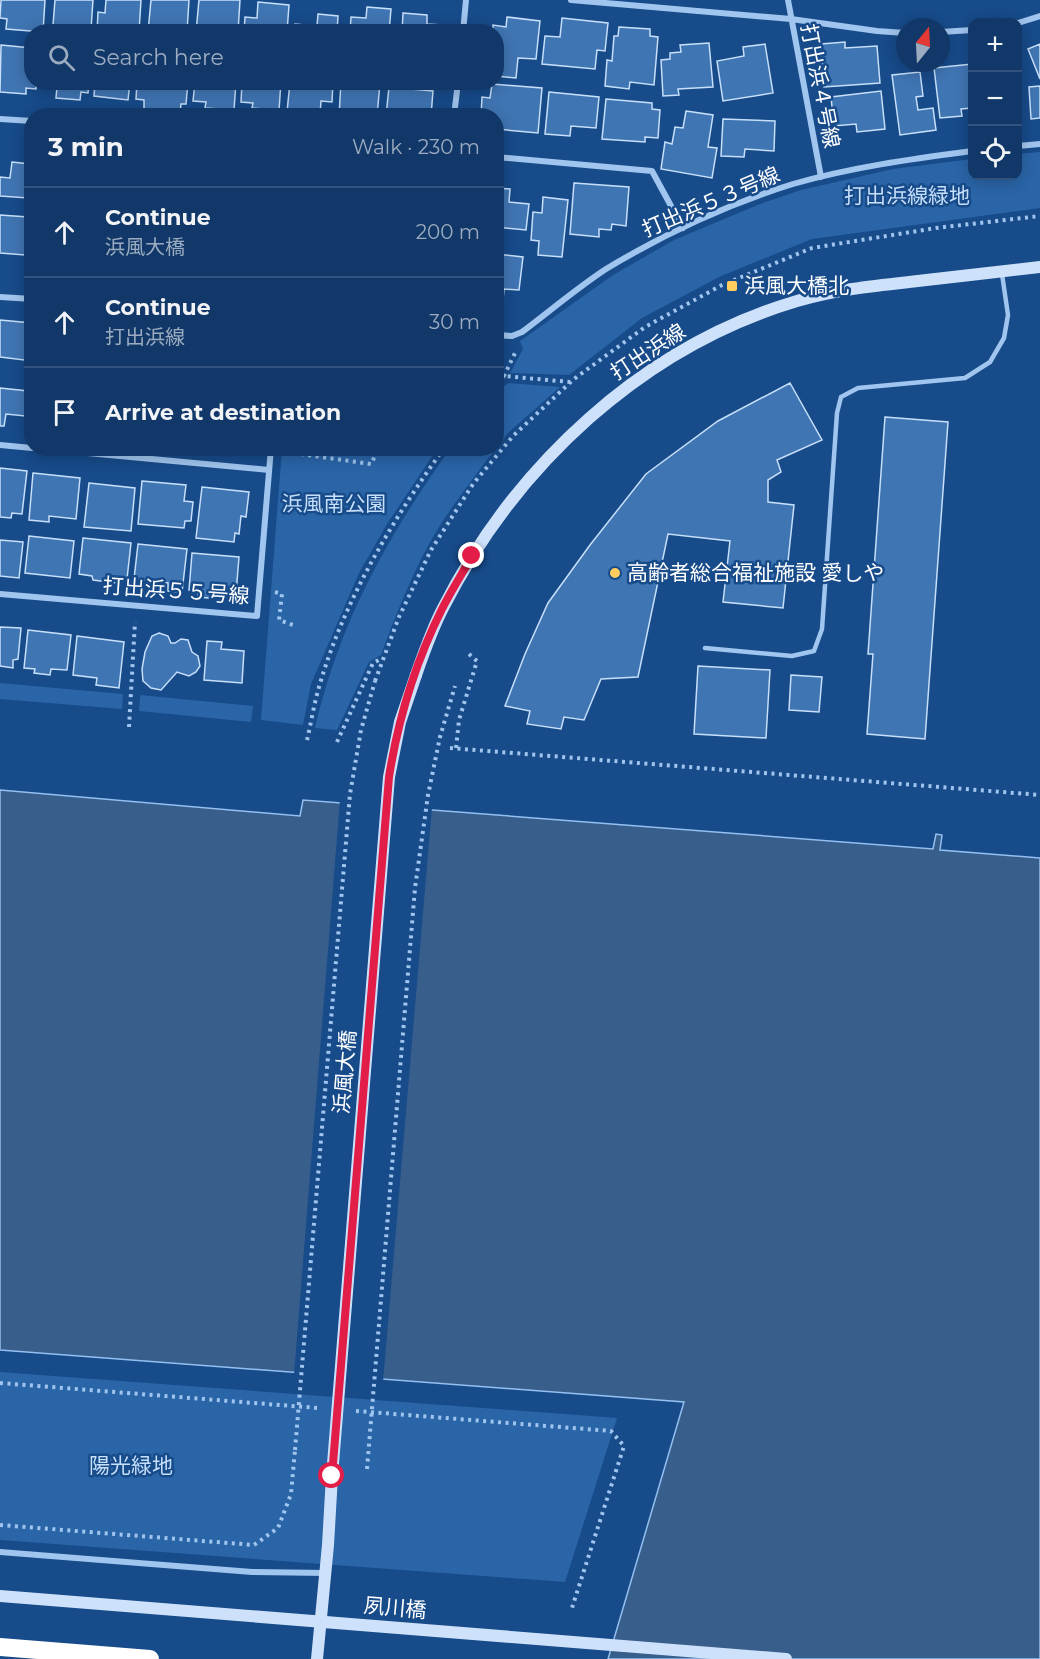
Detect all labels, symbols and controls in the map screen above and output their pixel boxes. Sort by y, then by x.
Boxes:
north arrow [896,18,950,72]
map controls [968,18,1022,180]
button: + [968,18,1022,72]
street label: 打出浜４号線 [796,22,845,150]
search box [24,24,504,90]
icon: search [45,41,78,74]
text: Search here [93,44,224,71]
button: − [968,72,1022,126]
button: locate [968,126,1022,180]
text: 3 min [48,131,124,163]
text: Walk · 230 m [352,135,480,159]
street label: 打出浜５３号線 [638,161,783,242]
park label: 打出浜線緑地 [844,183,970,208]
text: Continue [105,204,211,231]
icon: ahead [48,216,81,249]
text: 200 m [416,220,480,244]
text: 浜風大橋 [105,235,185,259]
place label: 浜風大橋北 [744,273,849,298]
marker: 浜風大橋北 [725,279,739,293]
text: Continue [105,294,211,321]
icon: ahead [48,306,81,339]
text: 30 m [429,310,480,334]
street label: 打出浜線 [606,318,690,385]
text: 打出浜線 [105,325,185,349]
icon: arrive [48,396,81,429]
text: Arrive at destination [105,399,341,426]
park label: 浜風南公園 [282,491,387,516]
route end [458,542,484,568]
place label: 高齢者総合福祉施設 愛しや [627,560,884,585]
marker: 高齢者総合福祉施設 愛しや [608,566,622,580]
street label: 打出浜５５号線 [102,573,250,608]
street label: 浜風大橋 [328,1029,361,1115]
park label: 陽光緑地 [89,1453,173,1478]
route start [318,1462,344,1488]
street label: 夙川橋 [363,1592,428,1623]

